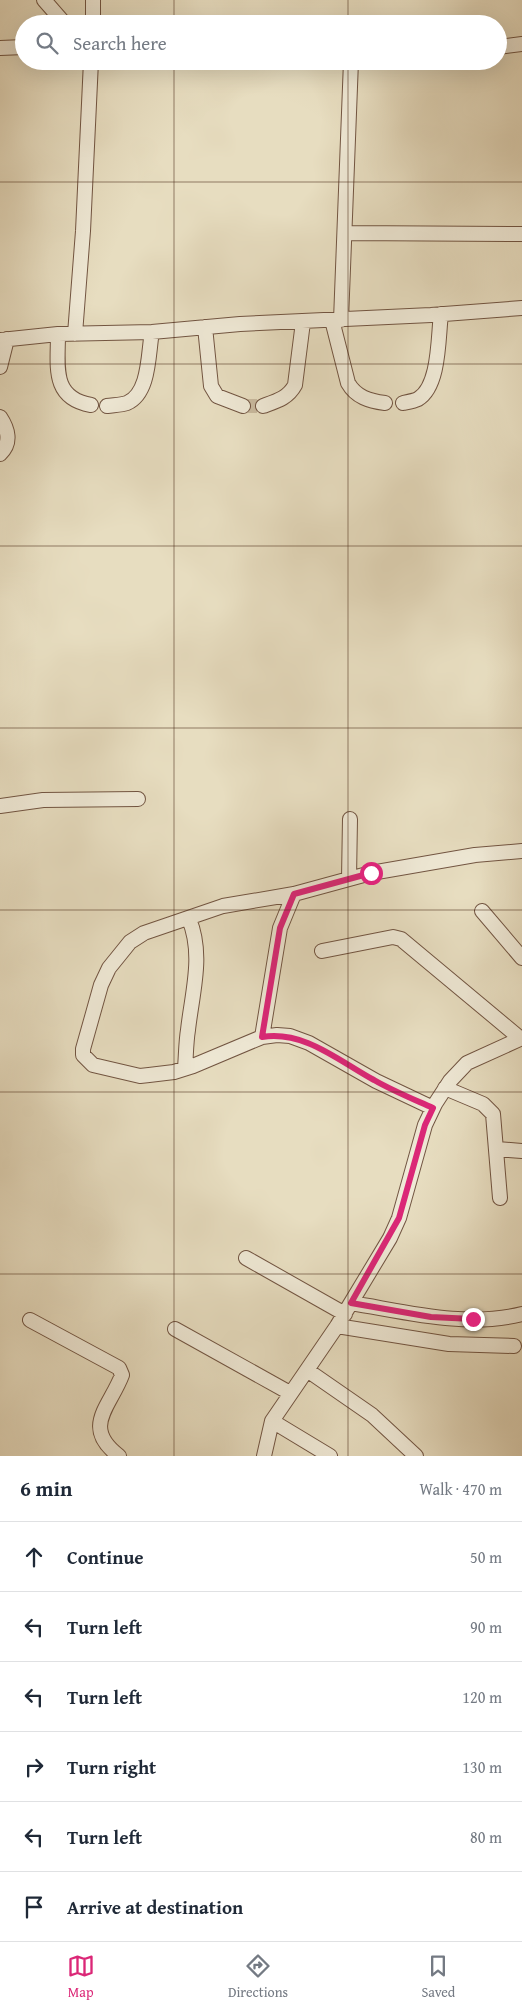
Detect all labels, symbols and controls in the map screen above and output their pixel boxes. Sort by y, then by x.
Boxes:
search box [15,15,507,70]
icon: search [33,29,61,57]
text: Search here [73,29,167,57]
route start [360,862,383,885]
route end [462,1308,485,1331]
text: 6 min [20,1473,72,1504]
text: Walk · 470 m [419,1477,502,1501]
icon: ahead [20,1543,48,1571]
text: Continue [67,1543,144,1571]
text: 50 m [470,1545,502,1569]
icon: left [20,1613,48,1641]
text: Turn left [67,1613,142,1641]
text: 90 m [470,1615,502,1639]
icon: left [20,1683,48,1711]
text: Turn left [67,1683,142,1711]
text: 120 m [462,1685,502,1709]
icon: right [20,1753,48,1781]
text: Turn right [67,1753,156,1781]
text: 130 m [462,1755,502,1779]
icon: left [20,1823,48,1851]
text: Turn left [67,1823,142,1851]
text: 80 m [470,1825,502,1849]
icon: arrive [20,1893,48,1921]
text: Arrive at destination [67,1893,243,1921]
tab: Map [67,1952,95,2002]
tab: Directions [228,1952,288,2002]
tab: Saved [421,1952,455,2002]

